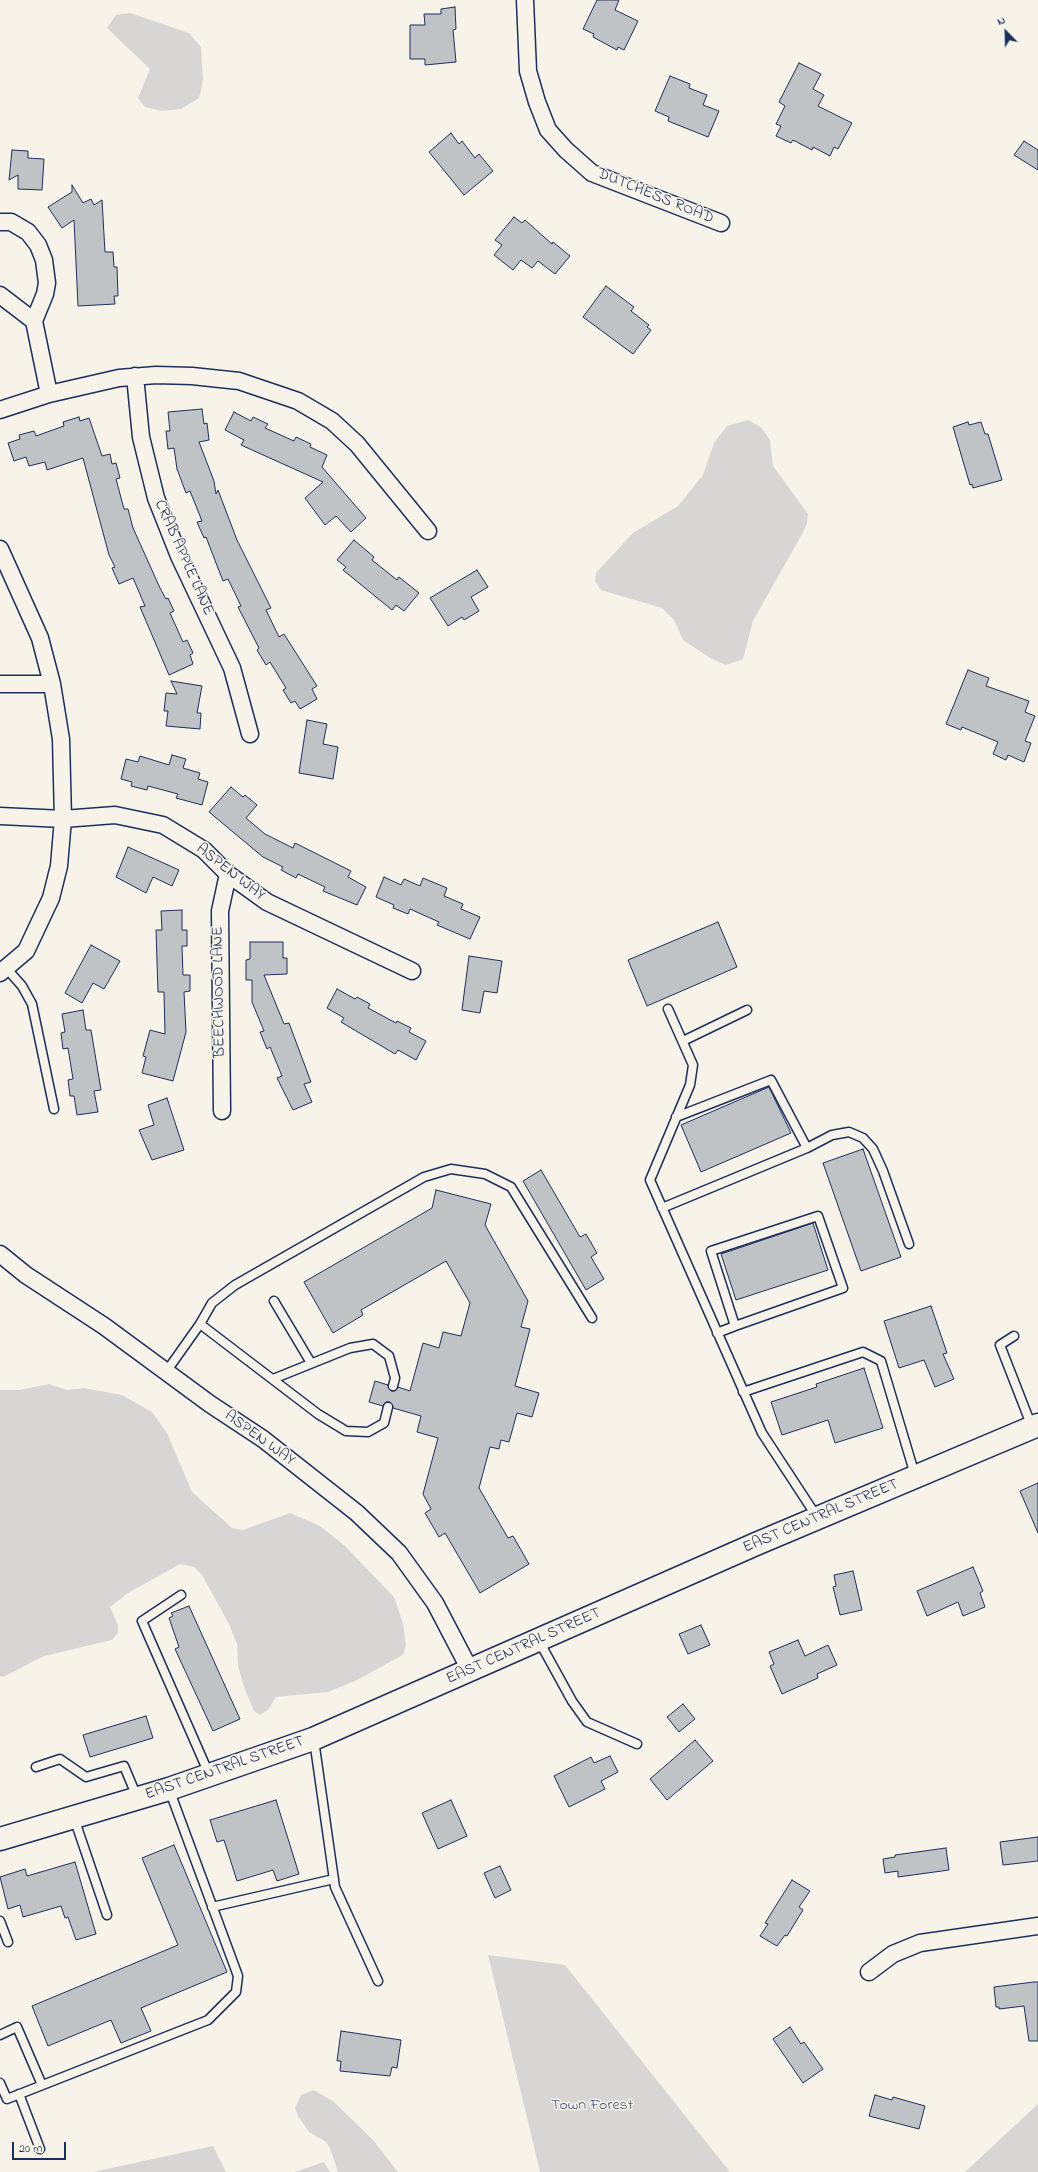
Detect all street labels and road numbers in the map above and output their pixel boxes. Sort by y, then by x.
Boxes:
street label: DUTCHESS ROAD [594,165,716,229]
street label: CRAB APPLE LANE [149,497,217,619]
street label: ASPEN WAY [192,840,268,906]
street label: BEECHWOOD LANE [209,926,231,1058]
street label: ASPEN WAY [220,1407,298,1471]
street label: EAST CENTRAL STREET [740,1476,902,1558]
street label: EAST CENTRAL STREET [444,1604,604,1690]
street label: EAST CENTRAL STREET [143,1733,307,1805]

